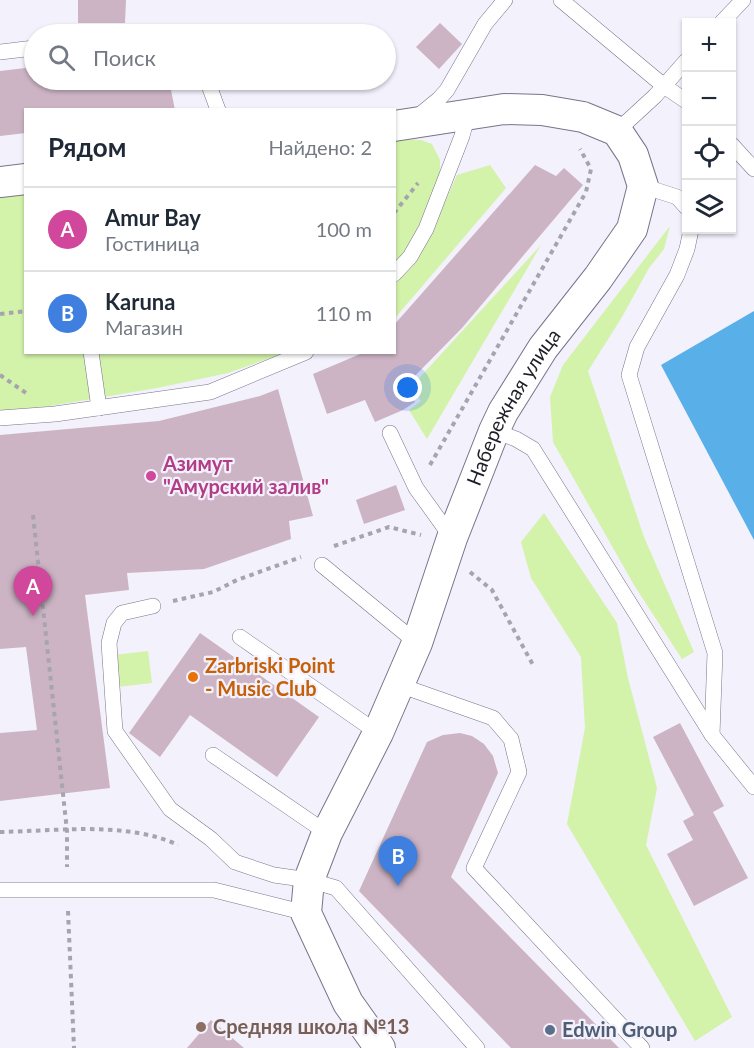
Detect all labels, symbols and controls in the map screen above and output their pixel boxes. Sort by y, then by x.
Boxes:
map controls [682,18,736,234]
button: + [682,18,736,72]
search box [24,24,396,90]
icon: search [45,41,78,74]
text: Поиск [93,44,156,71]
button: − [682,72,736,126]
button: locate [682,126,736,180]
text: Рядом [48,131,126,163]
text: Найдено: 2 [269,135,372,159]
button: layers [682,180,736,234]
text: Amur Bay [105,204,201,231]
text: A [61,217,74,241]
text: 100 m [316,217,372,241]
text: Гостиница [105,231,200,255]
text: Karuna [105,288,175,315]
text: B [61,301,74,325]
text: 110 m [316,301,372,325]
text: Магазин [105,315,183,339]
street label: Набережная улица [461,323,565,489]
your location [393,373,422,402]
place label: Азимут "Амурский залив" [162,451,329,498]
marker: Азимут "Амурский залив" [144,469,158,483]
pin: A [14,566,52,616]
place label: Zarbriski Point - Music Club [205,653,336,700]
marker: Zarbriski Point - Music Club [186,670,200,684]
pin: B [378,836,418,886]
place label: Средняя школа №13 [213,1014,409,1038]
place label: Edwin Group [562,1017,677,1041]
marker: Средняя школа №13 [194,1020,208,1034]
marker: Edwin Group [543,1023,557,1037]

